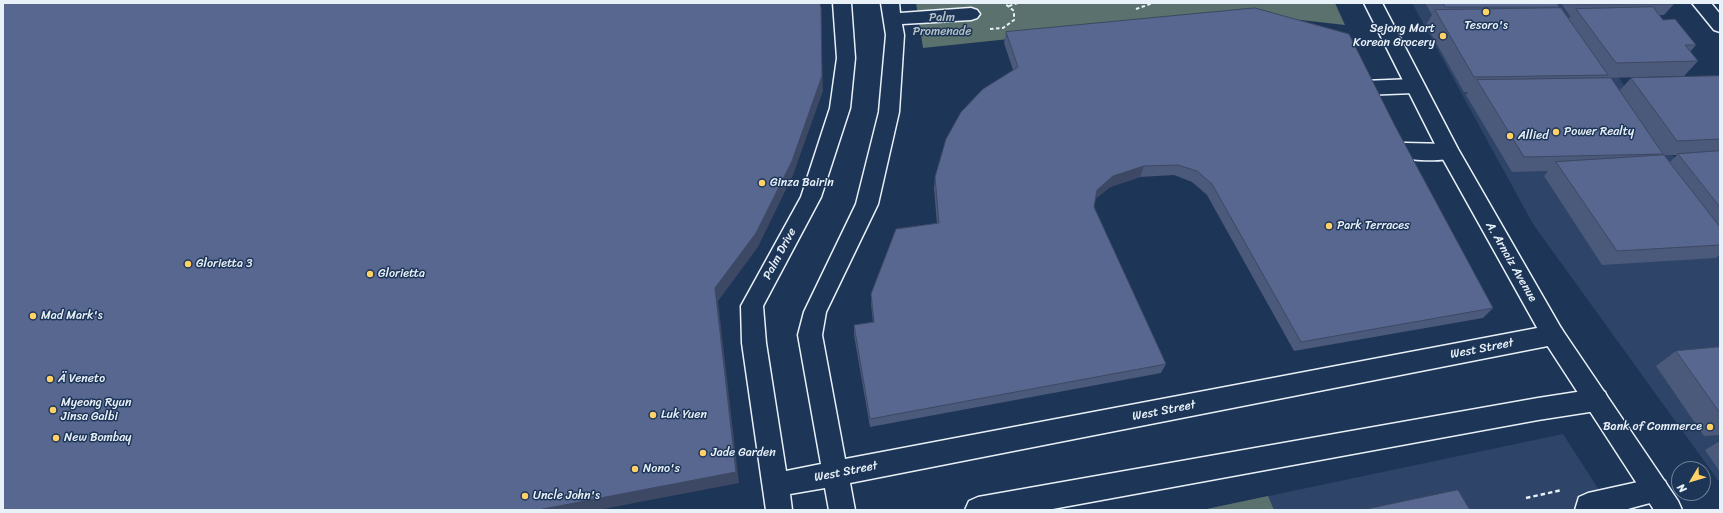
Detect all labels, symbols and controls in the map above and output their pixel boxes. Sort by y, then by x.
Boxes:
marker: Tesoro's [1481,7,1491,17]
park label: Palm Promenade [913,11,971,39]
place label: Tesoro's [1464,19,1508,33]
place label: Sejong Mart Korean Grocery [1353,22,1435,50]
marker: Sejong Mart Korean Grocery [1438,31,1448,41]
place label: Power Realty [1564,125,1634,139]
marker: Power Realty [1551,127,1561,137]
place label: Allied [1518,129,1549,143]
marker: Allied [1505,131,1515,141]
place label: Ginza Bairin [770,176,834,190]
marker: Ginza Bairin [757,178,767,188]
place label: Park Terraces [1337,219,1410,233]
street label: A. Arnaiz Avenue [1482,219,1540,305]
marker: Park Terraces [1324,221,1334,231]
street label: Palm Drive [760,226,800,282]
place label: Glorietta 3 [196,257,253,271]
marker: Glorietta 3 [183,259,193,269]
place label: Glorietta [378,267,425,281]
marker: Glorietta [365,269,375,279]
place label: Mad Mark's [41,309,103,323]
marker: Mad Mark's [28,311,38,321]
street label: West Street [1449,336,1515,362]
place label: Ä Veneto [58,372,105,386]
marker: Ä Veneto [45,374,55,384]
place label: Myeong Ryun Jinsa Galbi [61,396,131,424]
street label: West Street [1131,398,1197,424]
marker: Myeong Ryun Jinsa Galbi [48,405,58,415]
place label: Luk Yuen [661,408,707,422]
marker: Luk Yuen [648,410,658,420]
place label: Bank of Commerce [1603,420,1702,434]
marker: Bank of Commerce [1705,422,1715,432]
place label: New Bombay [64,431,131,445]
marker: New Bombay [51,433,61,443]
place label: Jade Garden [711,446,776,460]
marker: Jade Garden [698,448,708,458]
street label: West Street [813,459,879,485]
north arrow [1671,461,1711,501]
place label: Nono's [643,462,680,476]
marker: Nono's [630,464,640,474]
text: N [1672,479,1692,497]
place label: Uncle John's [533,489,600,503]
marker: Uncle John's [520,491,530,501]

